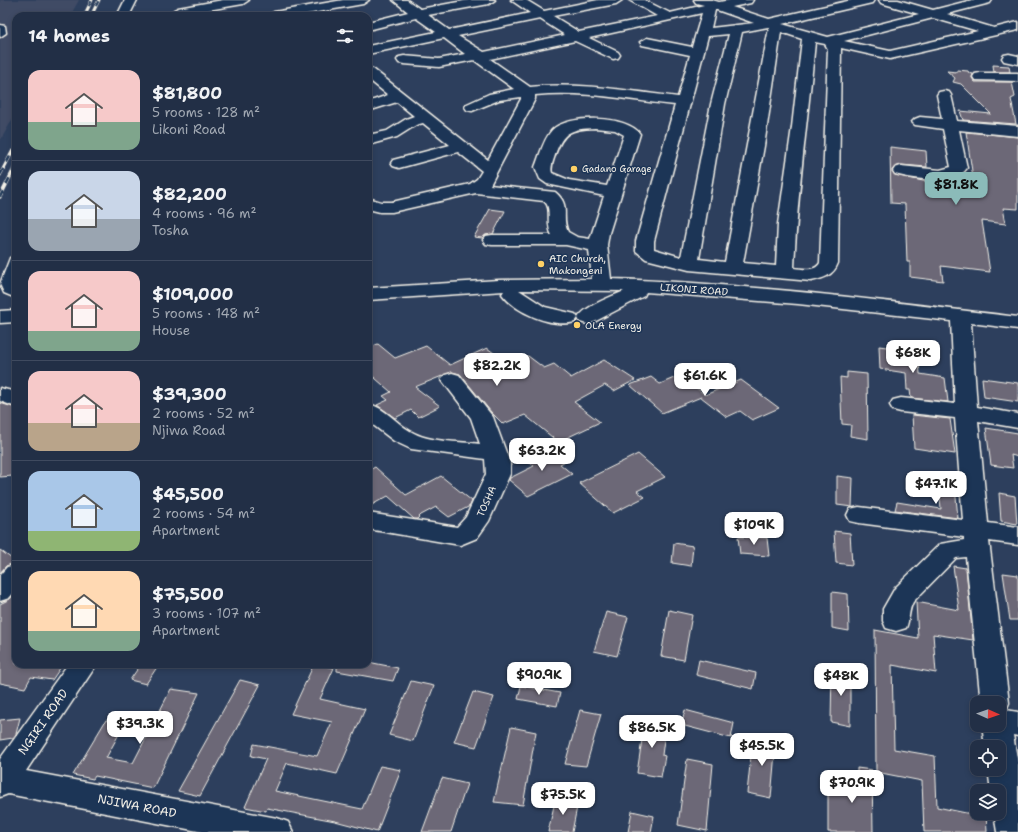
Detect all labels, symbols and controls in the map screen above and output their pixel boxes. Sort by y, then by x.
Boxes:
text: 14 homes [28,25,110,47]
icon: filters [334,25,356,47]
text: $81,800 [152,82,222,104]
icon: home [60,86,108,134]
text: 5 rooms · 128 m² [152,104,260,121]
text: Likoni Road [152,121,226,138]
place label: Gadano Garage [582,163,652,175]
marker: Gadano Garage [569,164,579,174]
pin: $81.8K [923,172,989,206]
text: $81.8K [934,176,978,193]
text: $82,200 [152,183,227,205]
icon: home [60,187,108,235]
text: 4 rooms · 96 m² [152,205,256,222]
text: Tosha [152,222,188,239]
place label: AIC Church, Makongeni [549,252,606,277]
marker: AIC Church, Makongeni [536,259,546,269]
street label: LIKONI ROAD [659,281,729,298]
text: $109,000 [152,283,233,305]
icon: home [60,287,108,335]
text: 5 rooms · 148 m² [152,305,260,322]
place label: OLA Energy [585,319,642,332]
marker: OLA Energy [572,320,582,330]
text: House [152,322,190,339]
pin: $68K [889,340,937,374]
text: $68K [895,344,931,361]
pin: $82.2K [464,353,530,387]
text: $82.2K [473,357,521,374]
pin: $61.6K [672,363,738,397]
text: $61.6K [683,367,727,384]
text: $39,300 [152,383,227,405]
icon: home [60,387,108,435]
text: 2 rooms · 52 m² [152,405,255,422]
text: Njiwa Road [152,422,225,439]
pin: $63.2K [509,438,575,472]
text: $63.2K [518,442,566,459]
pin: $47.1K [903,471,969,505]
text: $47.1K [915,475,957,492]
text: $45,500 [152,483,224,505]
street label: TOSHA [474,484,499,519]
icon: home [60,487,108,535]
text: 2 rooms · 54 m² [152,505,255,522]
pin: $109K [726,512,782,546]
text: $109K [734,516,774,533]
text: Apartment [152,522,220,539]
text: $75,500 [152,583,224,605]
icon: home [60,587,108,635]
text: 3 rooms · 107 m² [152,605,261,622]
text: Apartment [152,622,220,639]
pin: $90.9K [506,662,572,696]
pin: $48K [817,663,865,697]
text: $90.9K [516,666,562,683]
text: $48K [823,667,859,684]
street label: NGIRI ROAD [14,686,72,758]
north arrow [970,696,1006,732]
map controls [970,696,1006,820]
pin: $39.3K [107,711,173,745]
text: $39.3K [116,715,164,732]
pin: $86.5K [619,715,685,749]
text: $86.5K [628,719,676,736]
pin: $45.5K [729,733,795,767]
text: $45.5K [739,737,785,754]
button: locate [970,740,1006,776]
pin: $70.9K [819,770,885,804]
text: $70.9K [829,774,875,791]
pin: $75.5K [530,782,596,816]
button: layers [970,784,1006,820]
text: $75.5K [540,786,586,803]
street label: NJIWA ROAD [96,790,178,822]

